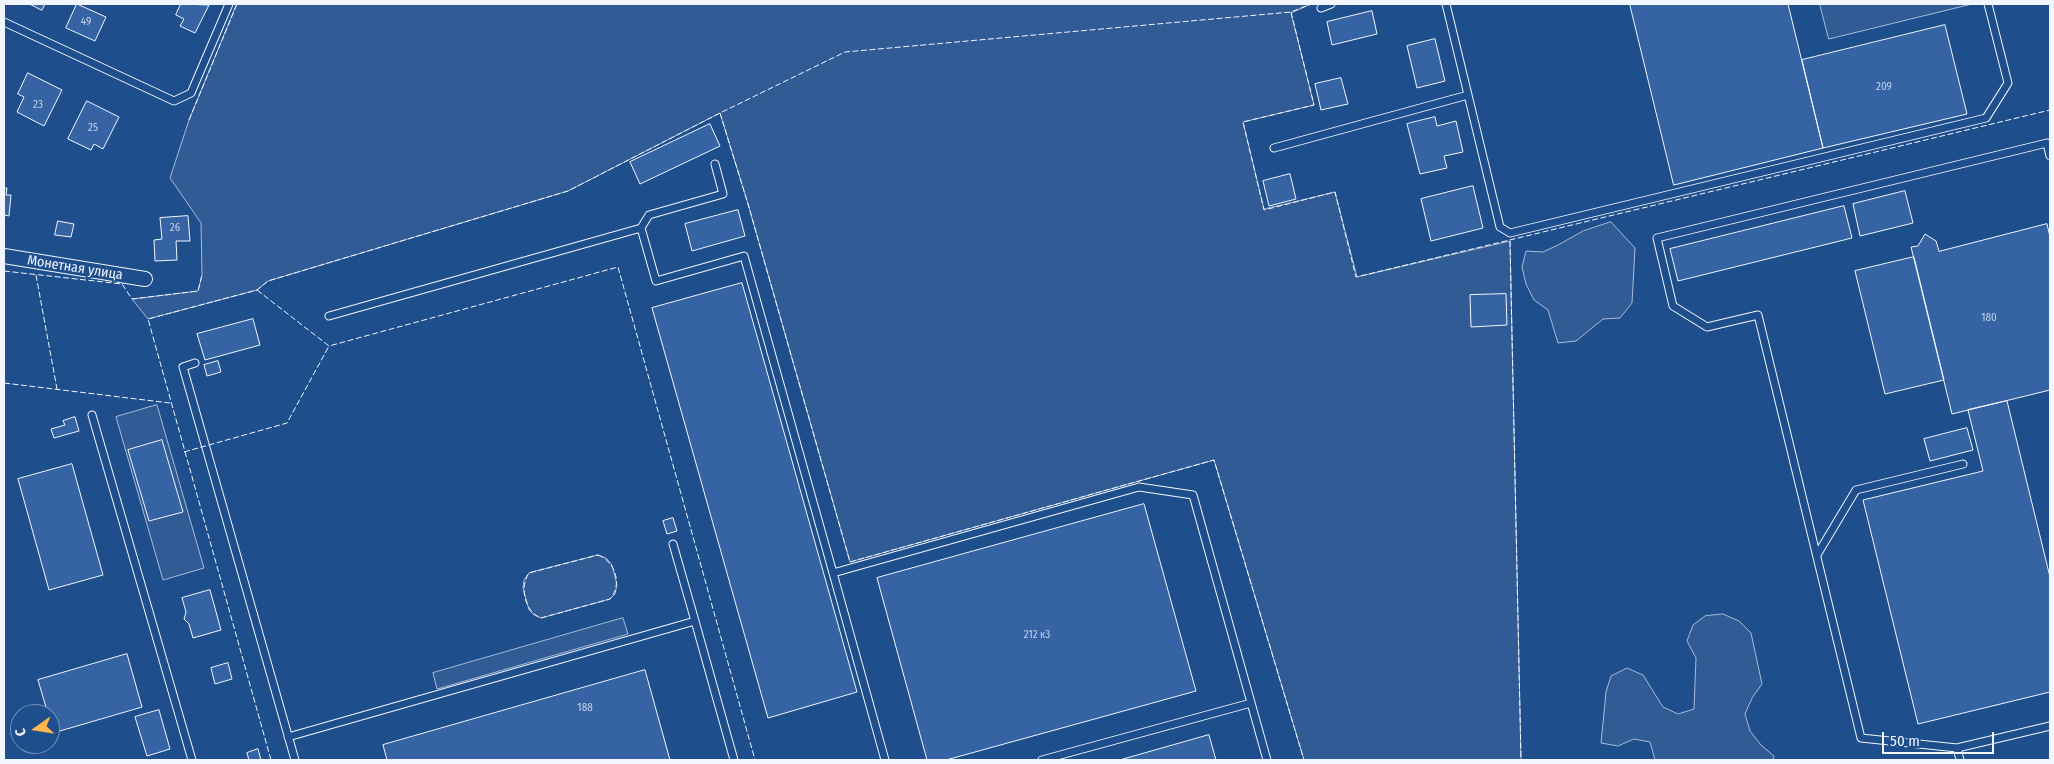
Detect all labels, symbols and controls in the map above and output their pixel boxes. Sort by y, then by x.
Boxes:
house number: 49 [81,15,91,29]
house number: 209 [1876,80,1892,94]
house number: 23 [33,98,43,112]
house number: 25 [88,121,98,135]
house number: 26 [170,221,180,235]
street label: Монетная улица [26,252,124,284]
house number: 180 [1981,311,1997,325]
house number: 212 к3 [1024,628,1050,642]
house number: 188 [577,701,593,715]
north arrow [10,704,60,754]
scale bar [1884,722,1996,754]
text: С [12,727,30,738]
text: 50 m [1890,732,1920,750]

